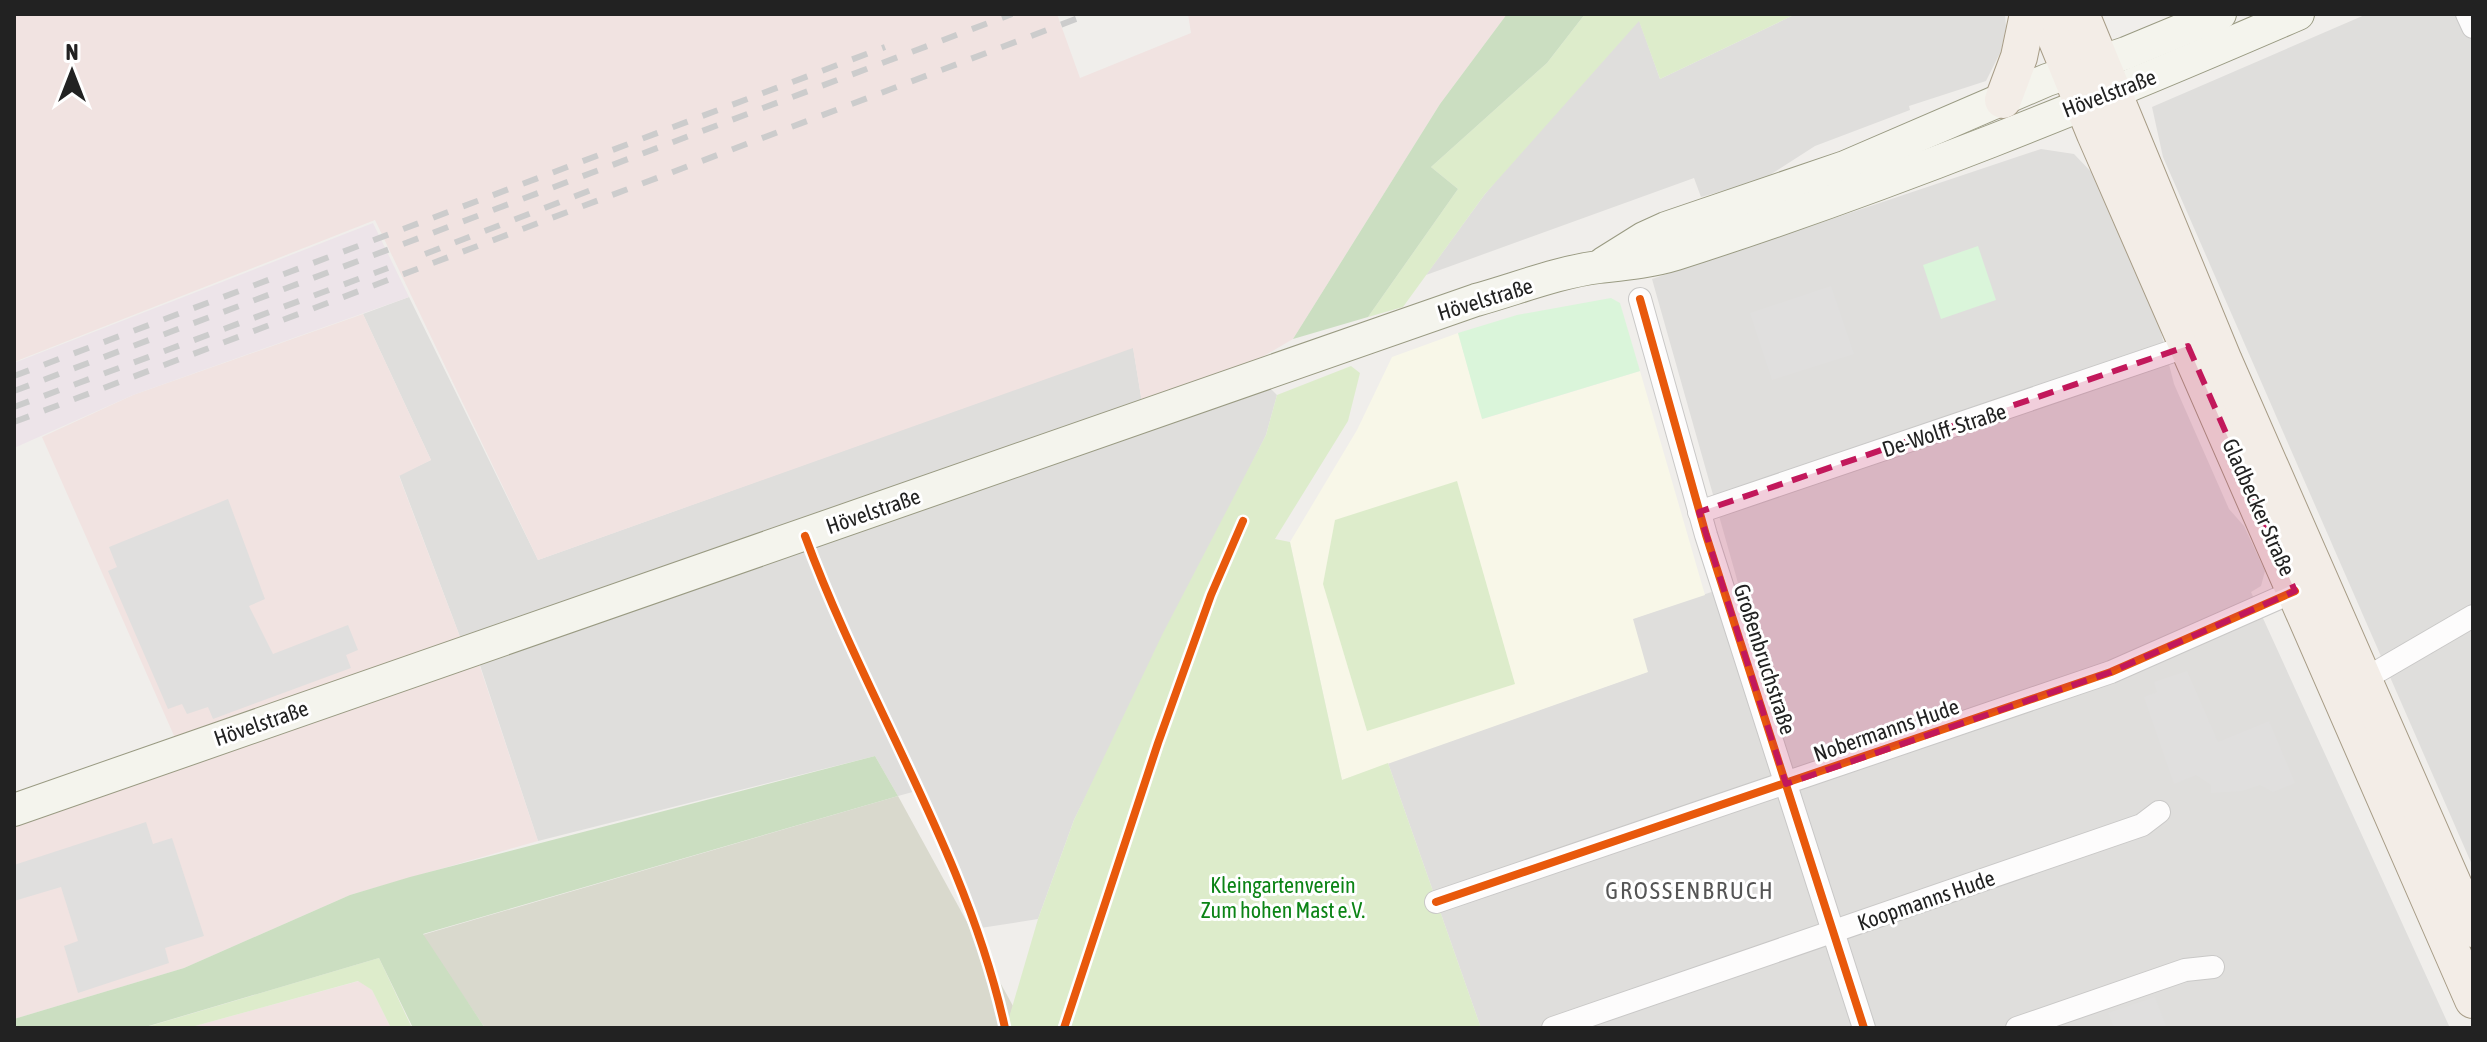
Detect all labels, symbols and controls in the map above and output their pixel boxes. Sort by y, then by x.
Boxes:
north arrow [32,32,112,112]
text: N [66,39,78,65]
street label: Hövelstraße [2058,63,2160,123]
street label: Hövelstraße [1434,272,1536,326]
street label: De-Wolff-Straße [1879,398,2009,462]
street label: Gladbecker Straße [2217,434,2301,580]
street label: Hövelstraße [822,483,924,539]
street label: Großenbruchstraße [1728,581,1802,737]
street label: Nobermanns Hude [1810,693,1962,767]
street label: Hövelstraße [210,695,312,751]
street label: Koopmanns Hude [1854,864,1998,936]
park label: Kleingartenverein Zum hohen Mast e.V. [1201,872,1365,923]
district label: GROSSENBRUCH [1605,877,1775,904]

